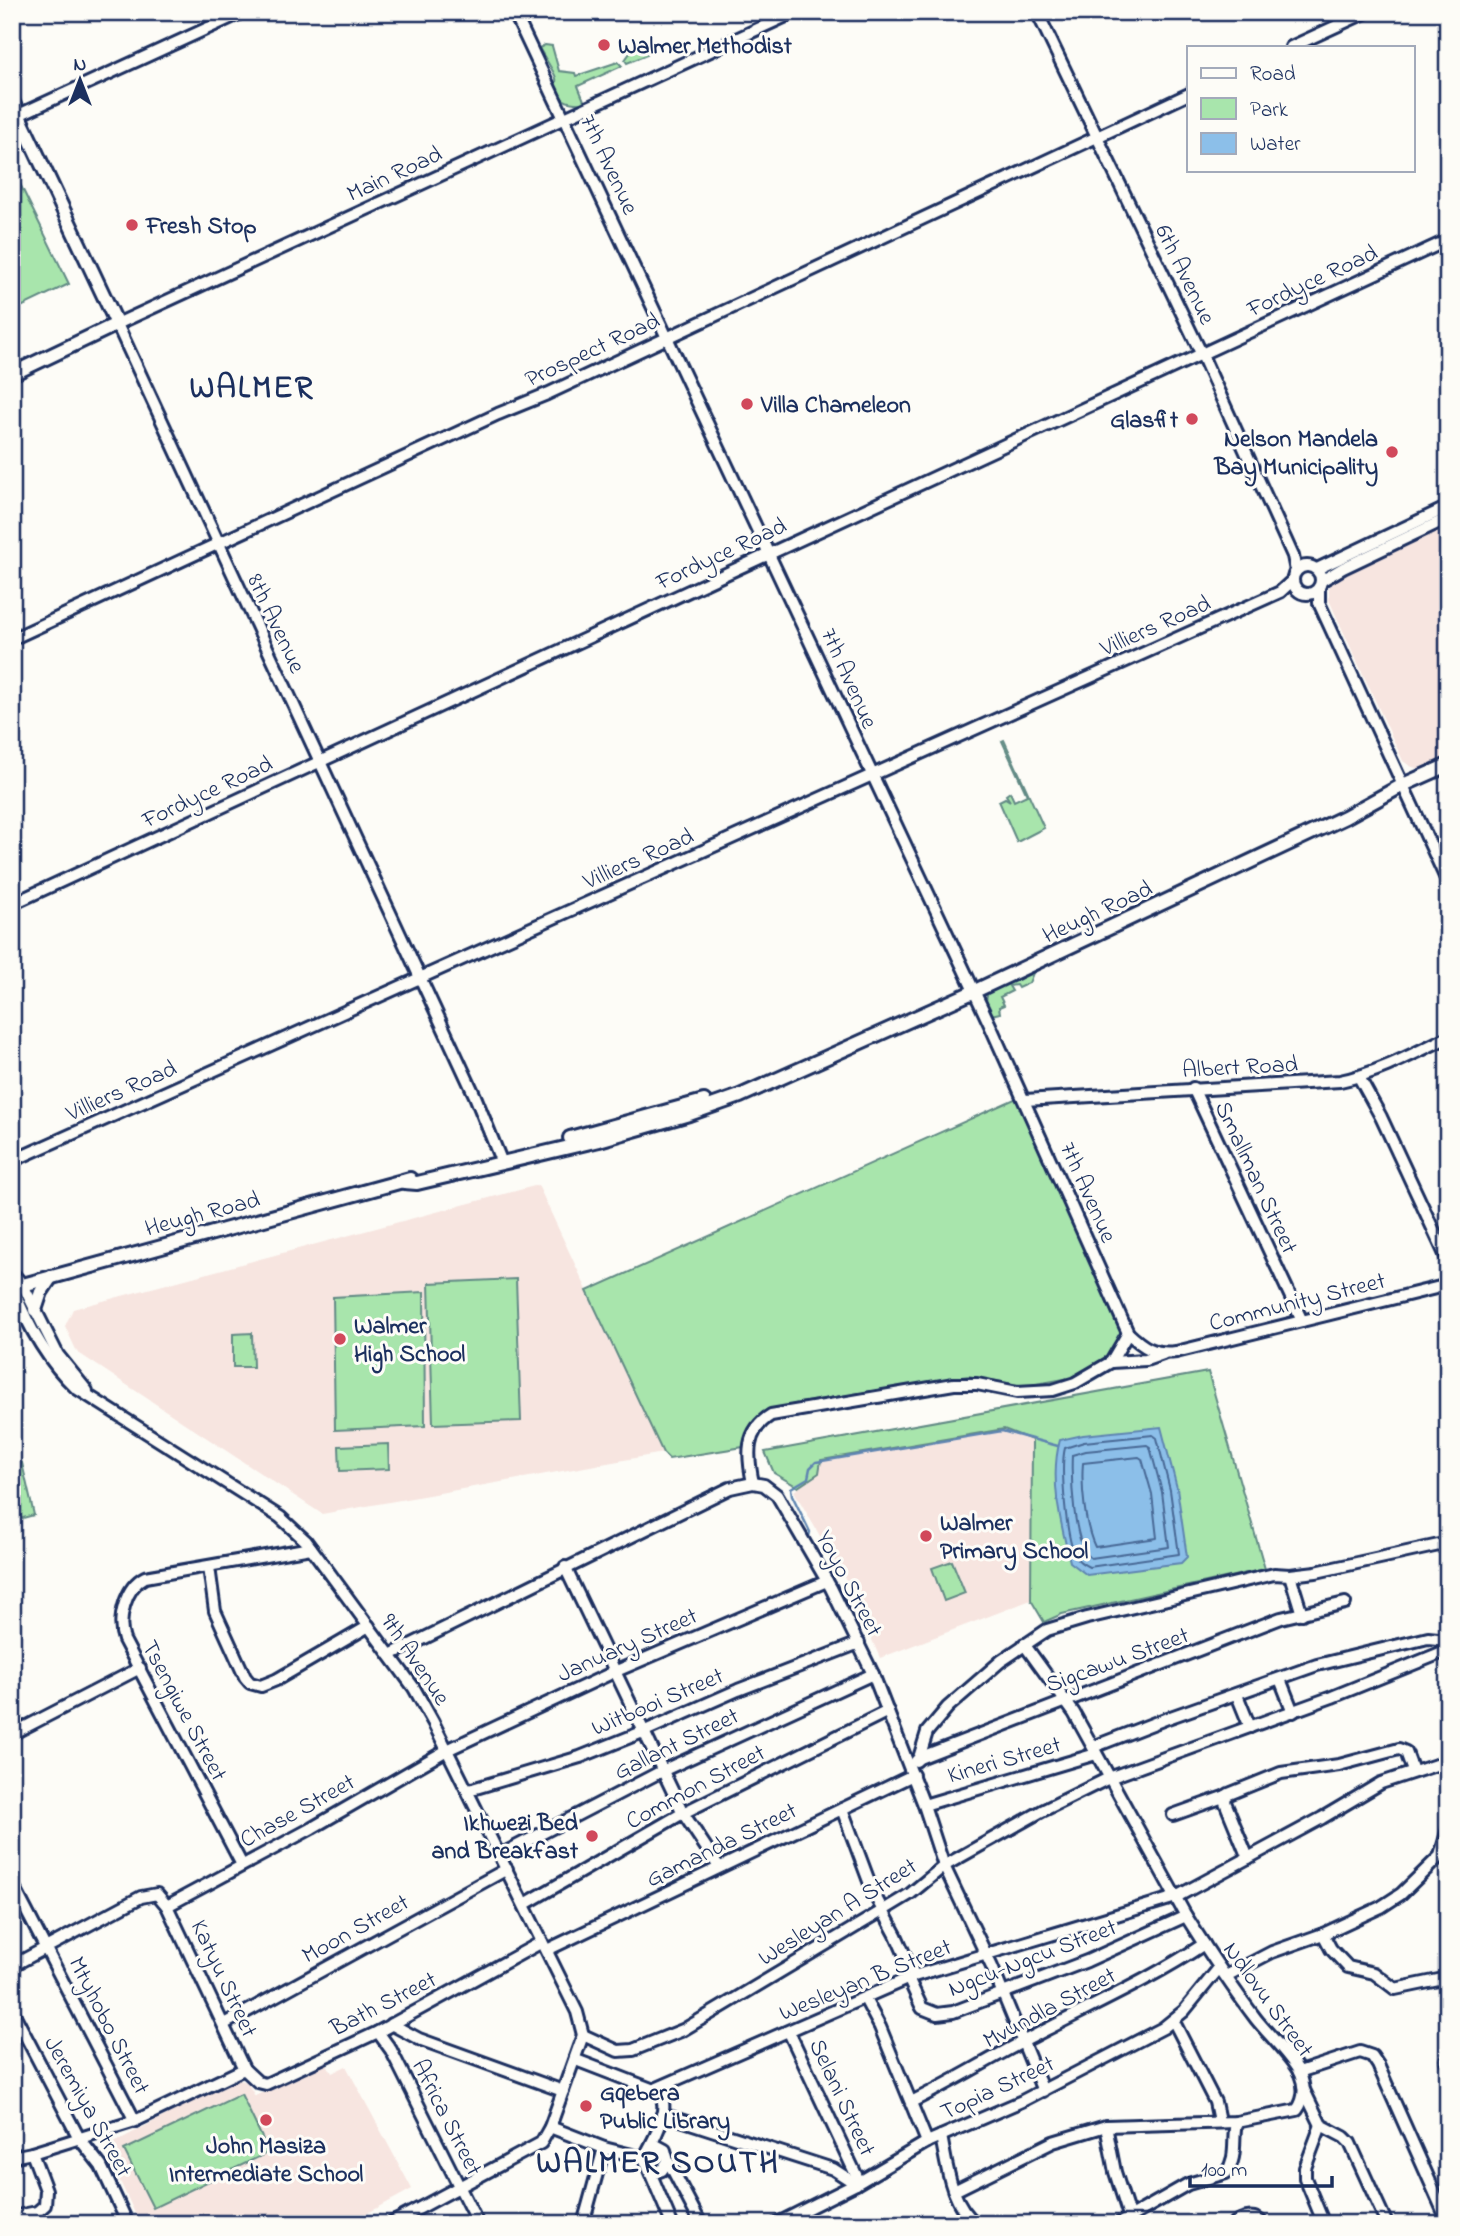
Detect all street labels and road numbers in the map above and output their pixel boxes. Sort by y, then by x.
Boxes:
street label: 7th Avenue [569,109,646,221]
street label: Main Road [341,138,449,213]
street label: 6th Avenue [1144,219,1223,331]
street label: Fordyce Road [1241,237,1385,329]
street label: Prospect Road [520,304,667,398]
street label: Fordyce Road [650,510,794,602]
street label: 8th Avenue [236,569,313,680]
street label: Villiers Road [1094,587,1217,668]
street label: 7th Avenue [810,623,886,735]
street label: Fordyce Road [136,748,280,840]
street label: Villiers Road [577,820,700,901]
street label: Heugh Road [1037,872,1159,954]
street label: Albert Road [1181,1048,1299,1089]
street label: Villiers Road [60,1052,183,1133]
street label: Smallman Street [1204,1096,1305,1260]
street label: 7th Avenue [1049,1137,1125,1249]
street label: Heugh Road [141,1183,265,1248]
street label: Community Street [1206,1265,1390,1343]
street label: Yoyo Street [804,1525,890,1644]
street label: January Street [552,1600,704,1694]
street label: 9th Avenue [370,1607,458,1714]
street label: Sigcawu Street [1041,1619,1194,1703]
street label: Tsengiwe Street [131,1634,235,1788]
street label: Witbooi Street [586,1660,730,1747]
street label: Gallant Street [609,1700,746,1791]
street label: Kineri Street [944,1728,1066,1794]
street label: Common Street [620,1737,772,1840]
street label: Chase Street [234,1766,362,1858]
street label: Gamanda Street [641,1794,804,1898]
street label: Wesleyan A Street [752,1850,925,1977]
street label: Moon Street [296,1886,416,1974]
street label: Ngcu-Ngcu Street [943,1911,1122,2008]
street label: Katyu Street [179,1914,265,2044]
street label: Wesleyan B Street [774,1931,958,2033]
street label: Ndlovu Street [1213,1935,1321,2066]
street label: Mtyhobo Street [57,1951,158,2102]
street label: Mvundla Street [977,1959,1123,2059]
street label: Bath Street [324,1964,443,2047]
street label: Jeremiya Street [33,2030,140,2185]
street label: Selani Street [798,2034,883,2162]
street label: Topia Street [935,2048,1061,2131]
street label: Africa Street [401,2054,490,2183]

